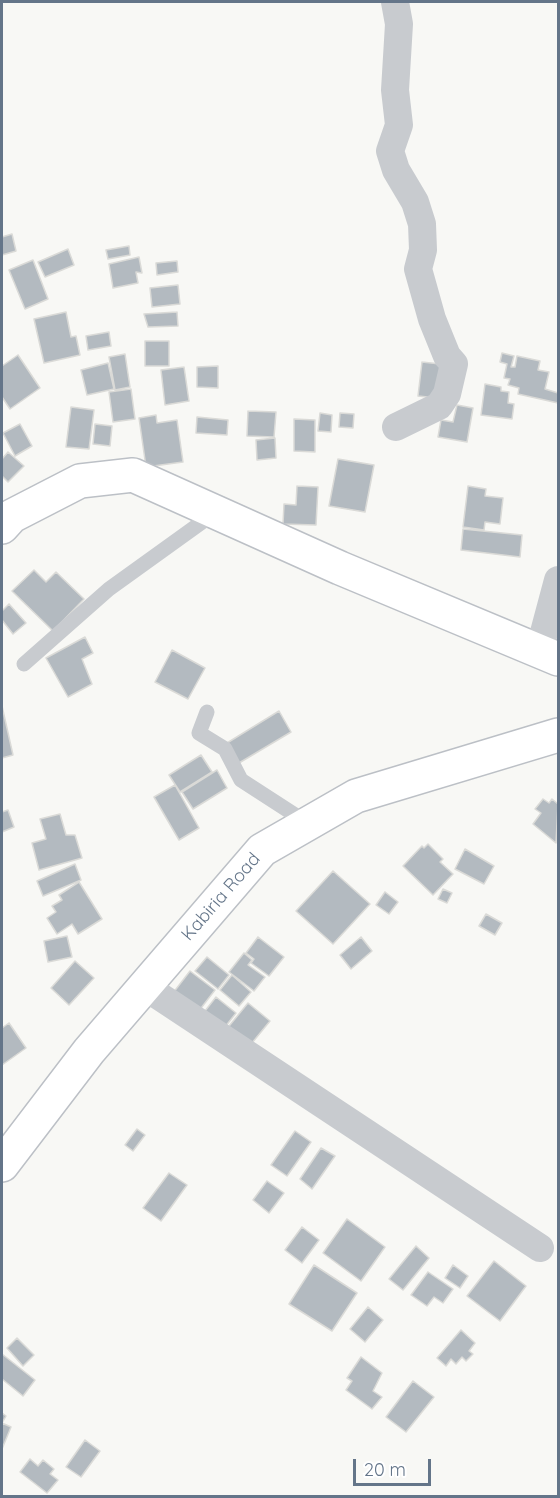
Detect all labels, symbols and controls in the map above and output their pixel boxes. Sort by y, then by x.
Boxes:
street label: Kabiria Road [177,849,265,945]
scale bar [356,1447,434,1485]
text: 20 m [364,1458,406,1481]

